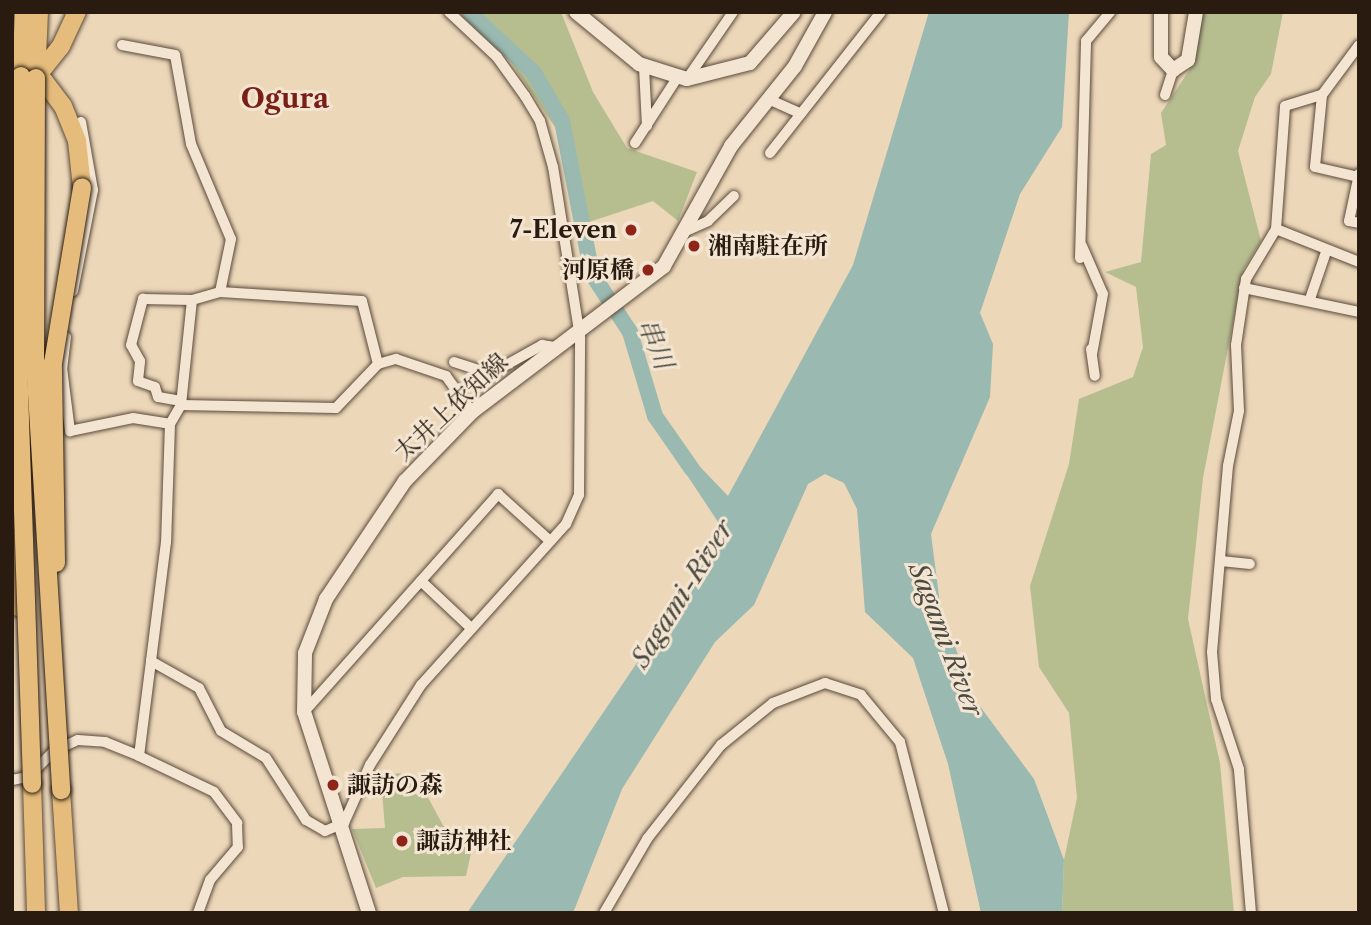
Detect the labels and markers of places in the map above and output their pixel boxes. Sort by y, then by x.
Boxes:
place label: 7-Eleven [510,216,617,244]
marker: 7-Eleven [623,222,639,238]
place label: 湘南駐在所 [708,232,828,260]
marker: 湘南駐在所 [686,238,702,254]
place label: 河原橋 [562,256,634,284]
marker: 河原橋 [640,262,656,278]
place label: 諏訪の森 [347,771,443,799]
marker: 諏訪の森 [325,777,341,793]
place label: 諏訪神社 [416,827,512,855]
marker: 諏訪神社 [394,833,410,849]

